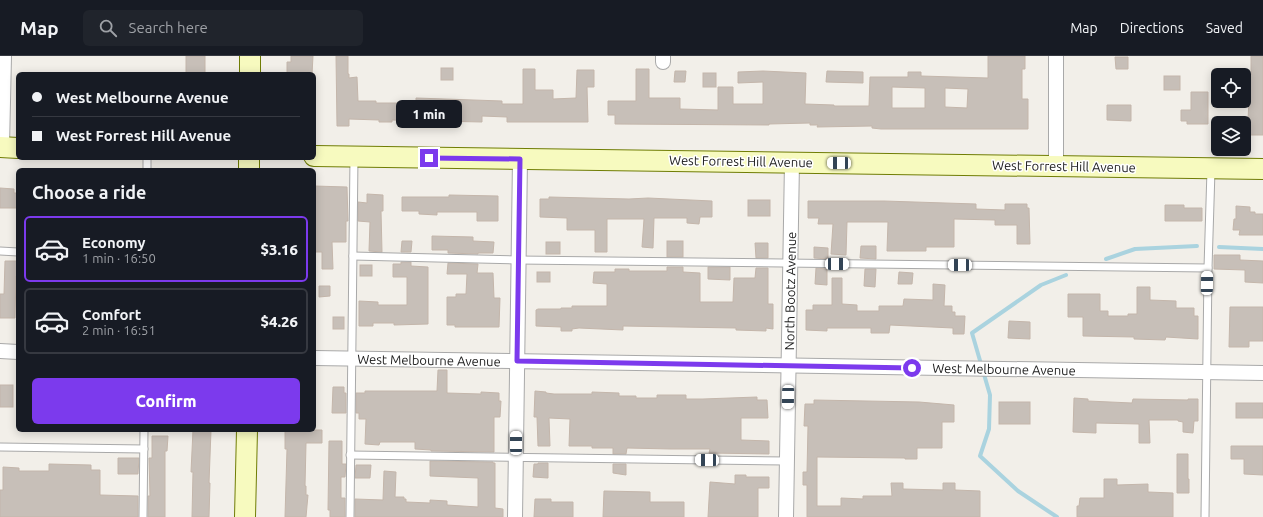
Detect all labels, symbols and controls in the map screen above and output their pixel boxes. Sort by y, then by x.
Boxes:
search box [83,10,363,46]
text: Map [20,17,59,39]
icon: search [97,17,119,39]
text: Search here [129,19,208,36]
text: Map [1070,20,1098,36]
text: Directions [1120,20,1184,36]
text: Saved [1206,20,1243,36]
map controls [1211,68,1251,156]
button: locate [1211,68,1251,108]
text: West Melbourne Avenue [56,89,229,106]
callout: 1 min [396,100,462,128]
text: 1 min [412,107,446,121]
button: layers [1211,116,1251,156]
text: West Forrest Hill Avenue [56,127,231,144]
route end [420,149,438,167]
street label: West Forrest Hill Avenue [669,153,813,169]
car [827,157,851,169]
street label: West Forrest Hill Avenue [992,158,1136,174]
text: Choose a ride [32,182,146,202]
icon: car [34,231,70,267]
street label: North Bootz Avenue [782,232,798,350]
text: Economy [82,234,146,251]
text: $3.16 [260,241,298,258]
text: 1 min · 16:50 [82,251,156,265]
car [825,258,849,270]
car [948,259,972,271]
car [1201,271,1213,295]
icon: car [34,303,70,339]
text: Comfort [82,306,141,323]
text: $4.26 [260,313,298,330]
text: 2 min · 16:51 [82,323,156,337]
street label: West Melbourne Avenue [357,352,501,368]
route start [903,359,921,377]
street label: West Melbourne Avenue [932,361,1076,377]
button: Confirm [32,378,300,424]
car [782,385,794,409]
car [510,431,522,455]
car [695,454,719,466]

